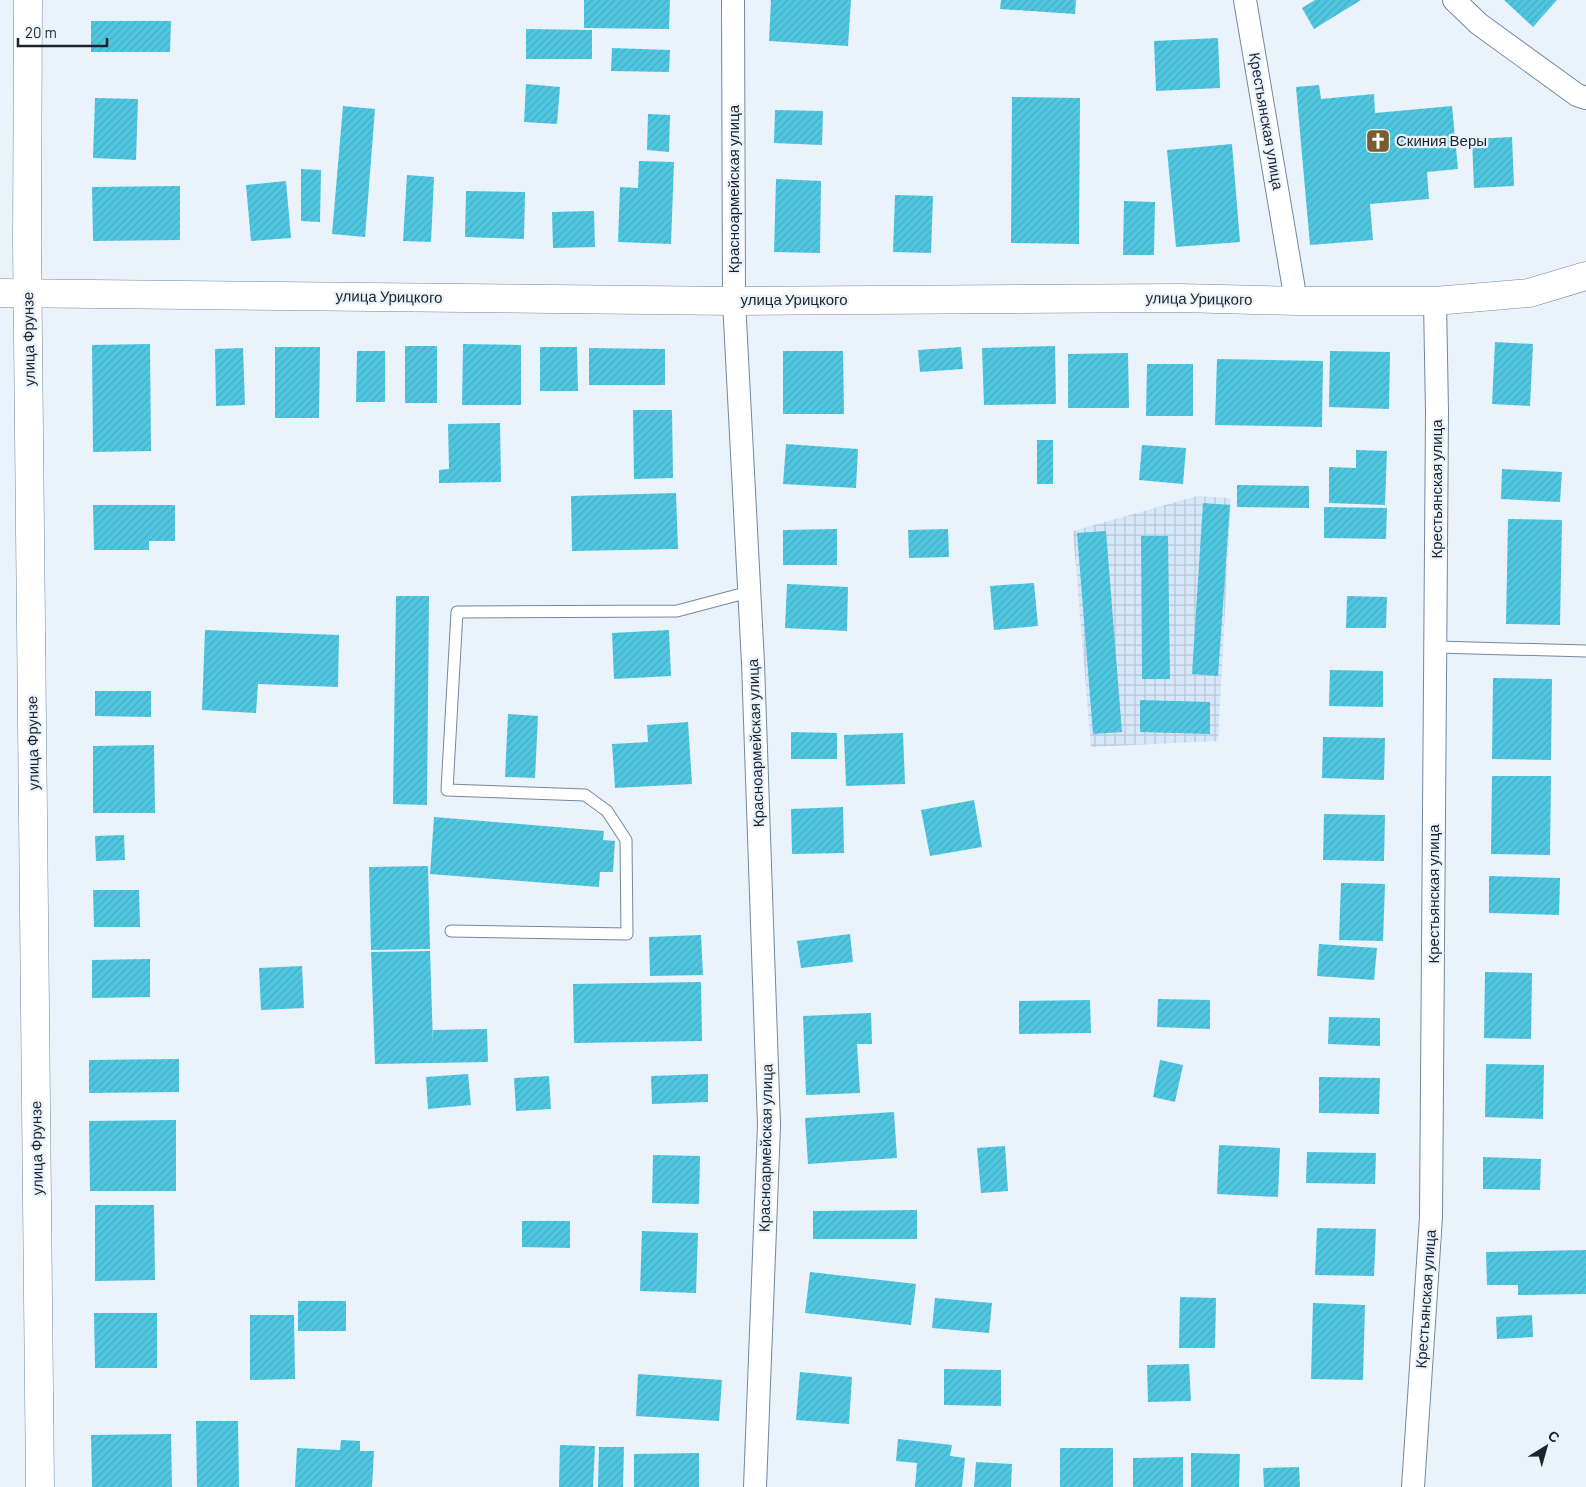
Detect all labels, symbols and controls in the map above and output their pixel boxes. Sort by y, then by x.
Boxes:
scale bar [18,15,106,47]
text: 20 m [25,23,57,41]
street label: Крестьянская улица [1246,51,1288,192]
street label: Красноармейская улица [724,104,742,273]
church icon: Скиния Веры [1365,128,1391,154]
place label: Скиния Веры [1396,131,1487,149]
street label: улица Урицкого [335,286,443,306]
street label: улица Урицкого [1145,288,1253,308]
street label: улица Урицкого [741,290,847,308]
street label: улица Фрунзе [18,292,38,386]
street label: Крестьянская улица [1427,419,1445,559]
street label: Красноармейская улица [743,658,767,827]
street label: улица Фрунзе [22,696,42,790]
street label: Крестьянская улица [1424,824,1442,964]
street label: Красноармейская улица [755,1063,775,1232]
street label: улица Фрунзе [26,1101,46,1195]
street label: Крестьянская улица [1411,1228,1439,1369]
north arrow [1521,1422,1571,1472]
text: С [1545,1426,1563,1446]

